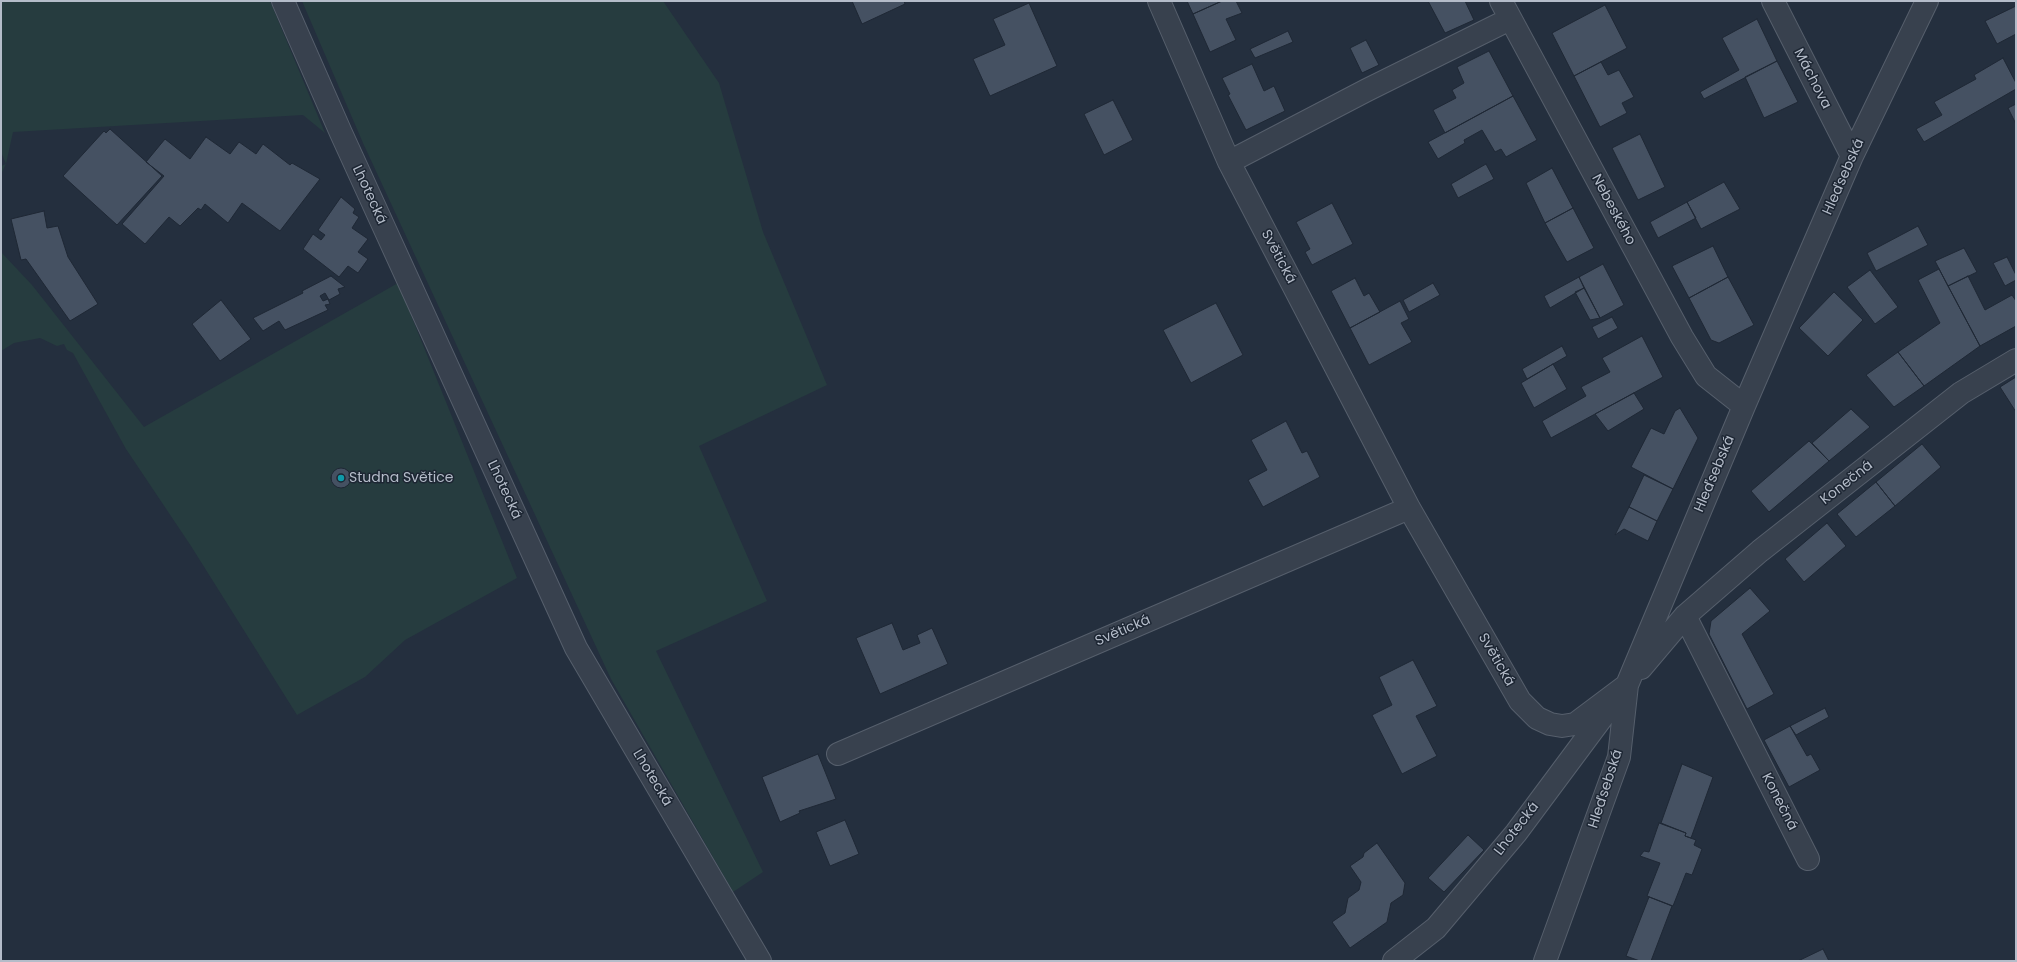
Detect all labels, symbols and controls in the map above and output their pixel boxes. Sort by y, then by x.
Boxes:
street label: Máchova [1790,46,1834,112]
street label: Hleďsebská [1820,136,1868,218]
street label: Lhotecká [348,163,390,227]
street label: Nebeského [1587,172,1639,248]
street label: Světická [1257,227,1299,287]
street label: Hleďsebská [1691,433,1739,515]
street label: Konečná [1817,457,1877,509]
street label: Lhotecká [483,458,525,522]
place label: Studna Světice [349,470,453,486]
marker: Studna Světice [336,473,346,483]
street label: Světická [1093,612,1153,650]
street label: Světická [1474,630,1518,690]
street label: Lhotecká [629,747,675,809]
street label: Hleďsebská [1585,748,1627,830]
street label: Konečná [1757,771,1801,833]
street label: Lhotecká [1491,799,1543,859]

